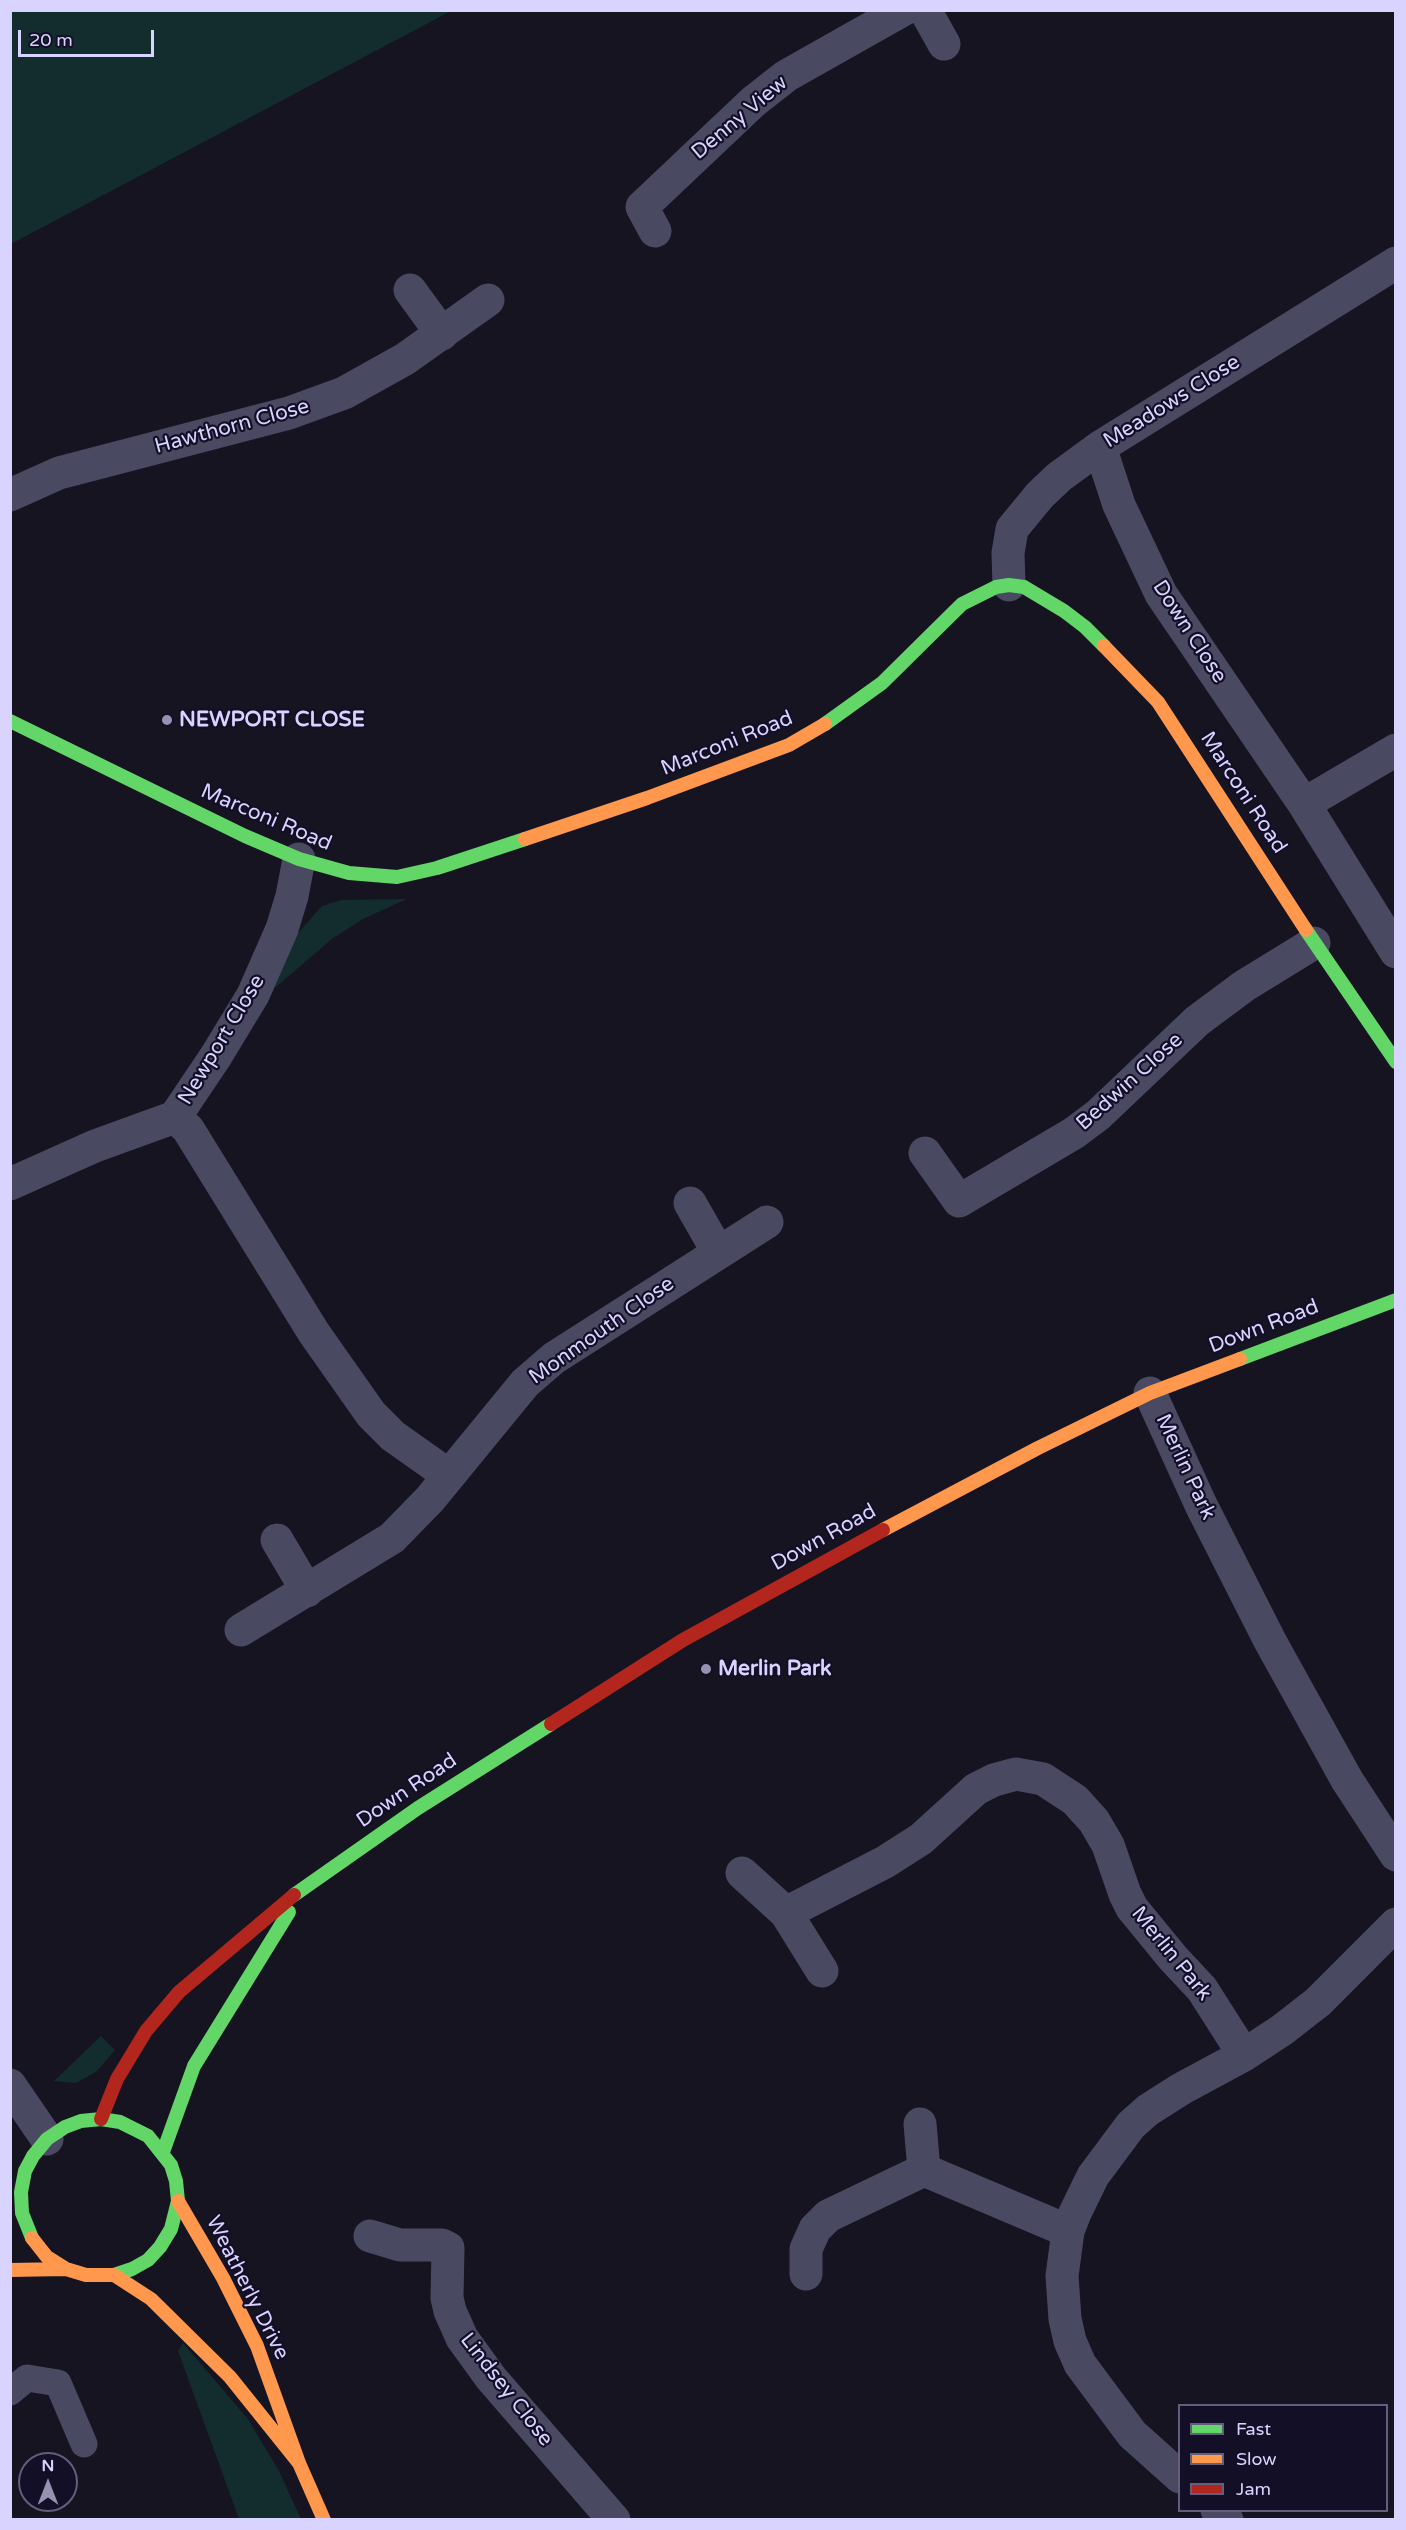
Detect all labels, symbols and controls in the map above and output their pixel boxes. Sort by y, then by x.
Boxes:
scale bar [21,18,158,56]
text: 20 m [29,29,73,51]
street label: Denny View [687,71,793,165]
street label: Meadows Close [1099,350,1245,454]
street label: Hawthorn Close [152,394,312,460]
street label: Down Close [1146,576,1232,688]
street label: Marconi Road [657,706,797,782]
place label: NEWPORT CLOSE [179,707,365,733]
marker: NEWPORT CLOSE [160,713,174,727]
street label: Marconi Road [1194,727,1292,859]
street label: Marconi Road [197,779,335,857]
street label: Newport Close [173,970,271,1110]
street label: Bedwin Close [1072,1028,1188,1136]
street label: Monmouth Close [525,1272,679,1390]
street label: Down Road [1206,1295,1322,1359]
street label: Merlin Park [1150,1410,1220,1524]
street label: Down Road [767,1499,881,1577]
place label: Merlin Park [718,1656,831,1682]
marker: Merlin Park [699,1662,713,1676]
street label: Down Road [352,1748,462,1834]
street label: Merlin Park [1125,1902,1217,2006]
street label: Weatherly Drive [200,2212,294,2364]
street label: Lindsey Close [454,2328,558,2452]
legend [1178,2404,1388,2512]
text: Fast [1236,2418,1271,2440]
text: Slow [1236,2448,1277,2470]
north arrow [18,2452,78,2512]
text: N [42,2456,54,2476]
text: Jam [1236,2478,1271,2500]

